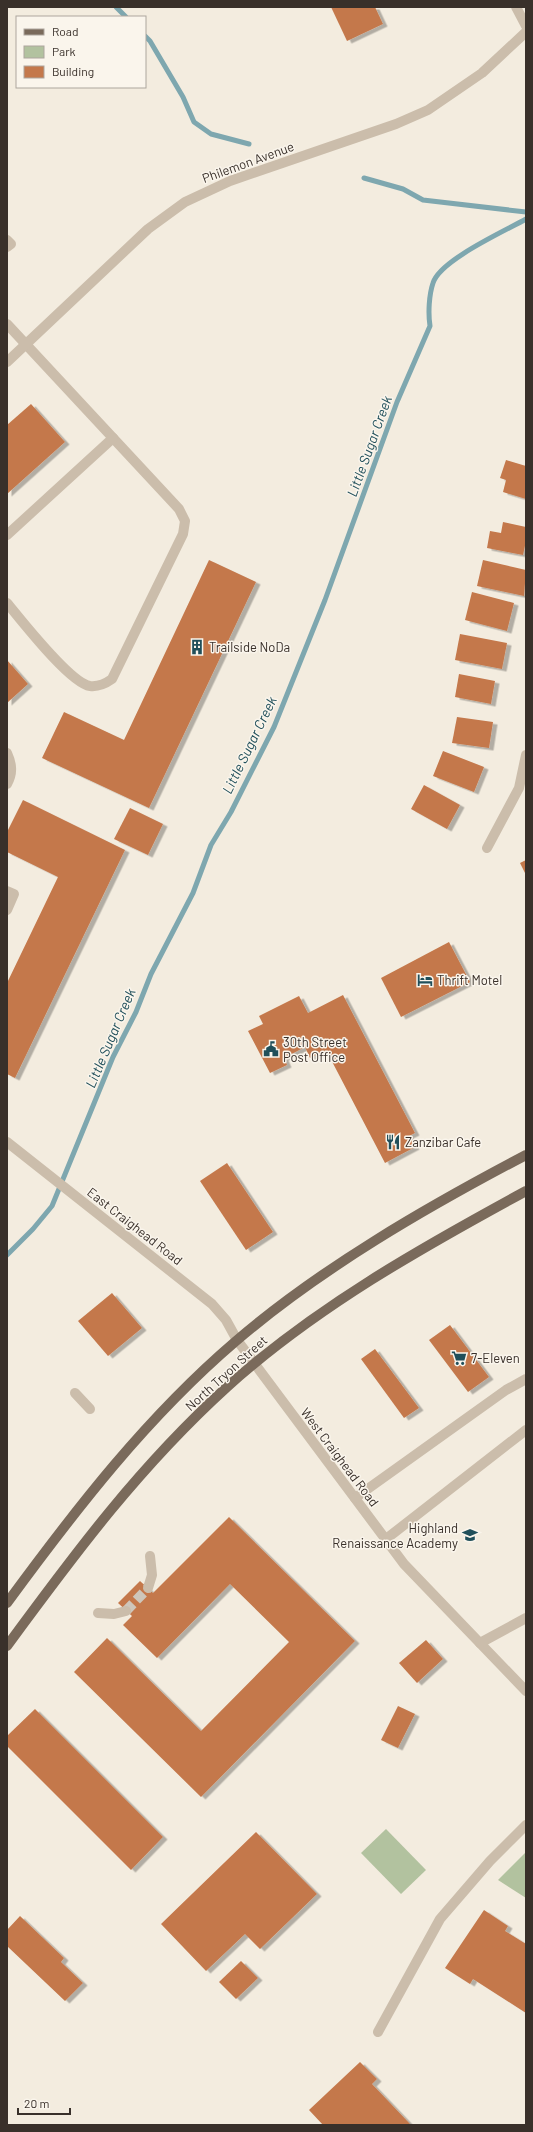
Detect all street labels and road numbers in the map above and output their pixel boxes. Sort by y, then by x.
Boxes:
street label: Philemon Avenue [200,138,296,186]
street label: East Craighead Road [84,1184,186,1268]
street label: North Tryon Street [182,1332,270,1414]
street label: West Craighead Road [298,1404,382,1510]

